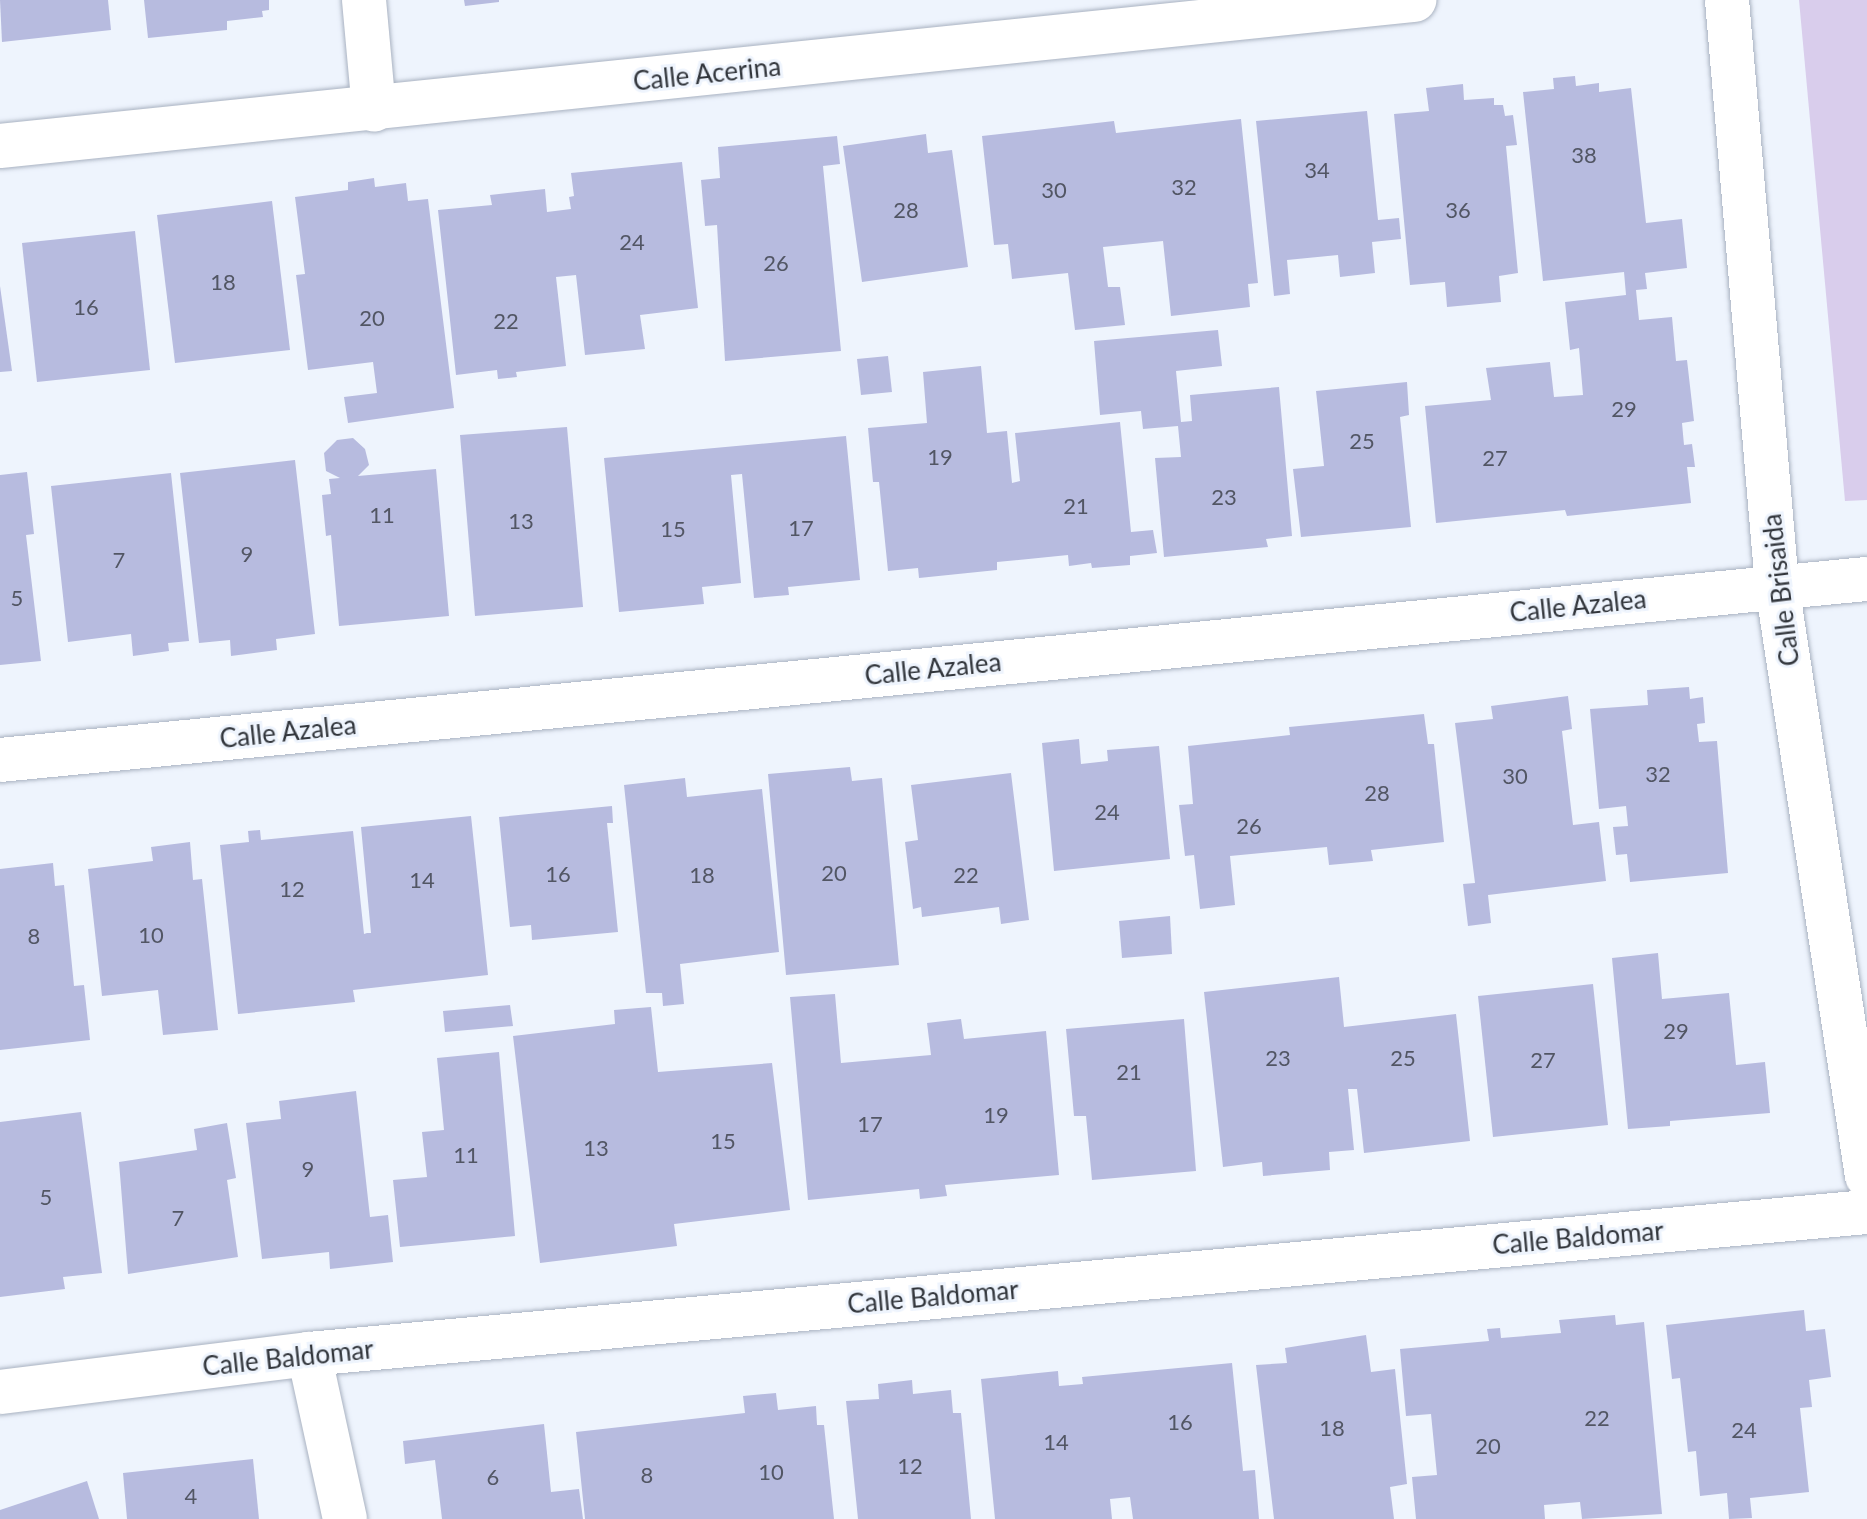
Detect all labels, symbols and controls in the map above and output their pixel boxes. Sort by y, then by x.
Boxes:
street label: Calle Acerina [631,51,783,97]
house number: 38 [1571,142,1597,168]
house number: 34 [1304,157,1330,183]
house number: 32 [1171,174,1197,200]
house number: 30 [1041,177,1067,203]
house number: 28 [893,197,919,223]
house number: 36 [1445,197,1471,223]
house number: 24 [619,229,645,255]
house number: 26 [763,250,789,276]
house number: 18 [210,269,236,295]
house number: 16 [73,294,99,320]
house number: 20 [359,305,385,331]
house number: 22 [493,308,519,334]
house number: 29 [1611,396,1637,422]
house number: 25 [1349,428,1375,454]
house number: 19 [927,444,953,470]
house number: 27 [1482,445,1508,471]
house number: 23 [1211,484,1237,510]
house number: 21 [1063,493,1089,519]
house number: 11 [369,502,395,528]
house number: 13 [508,508,534,534]
street label: Calle Brisaida [1756,512,1806,668]
house number: 17 [788,515,814,541]
house number: 15 [660,516,686,542]
house number: 9 [241,541,253,567]
house number: 7 [113,547,125,573]
street label: Calle Azalea [1508,583,1648,629]
house number: 5 [11,585,23,611]
street label: Calle Azalea [863,646,1003,692]
street label: Calle Azalea [218,709,358,755]
house number: 32 [1645,761,1671,787]
house number: 30 [1502,763,1528,789]
house number: 28 [1364,780,1390,806]
house number: 24 [1094,799,1120,825]
house number: 26 [1236,813,1262,839]
house number: 20 [821,860,847,886]
house number: 16 [545,861,571,887]
house number: 18 [689,862,715,888]
house number: 22 [953,862,979,888]
house number: 14 [409,867,435,893]
house number: 12 [279,876,305,902]
house number: 10 [138,922,164,948]
house number: 8 [28,923,40,949]
house number: 29 [1663,1018,1689,1044]
house number: 23 [1265,1045,1291,1071]
house number: 25 [1390,1045,1416,1071]
house number: 27 [1530,1047,1556,1073]
house number: 21 [1116,1059,1142,1085]
house number: 19 [983,1102,1009,1128]
house number: 17 [857,1111,883,1137]
house number: 15 [710,1128,736,1154]
house number: 13 [583,1135,609,1161]
house number: 11 [453,1142,479,1168]
house number: 9 [302,1156,314,1182]
house number: 5 [40,1184,52,1210]
house number: 7 [172,1205,184,1231]
street label: Calle Baldomar [1491,1215,1665,1261]
street label: Calle Baldomar [846,1274,1020,1320]
street label: Calle Baldomar [201,1334,375,1382]
house number: 22 [1584,1405,1610,1431]
house number: 16 [1167,1409,1193,1435]
house number: 18 [1319,1415,1345,1441]
house number: 24 [1731,1417,1757,1443]
house number: 14 [1043,1429,1069,1455]
house number: 20 [1475,1433,1501,1459]
house number: 12 [897,1453,923,1479]
house number: 10 [758,1459,784,1485]
house number: 8 [641,1462,653,1488]
house number: 6 [487,1464,499,1490]
house number: 4 [185,1483,197,1509]

